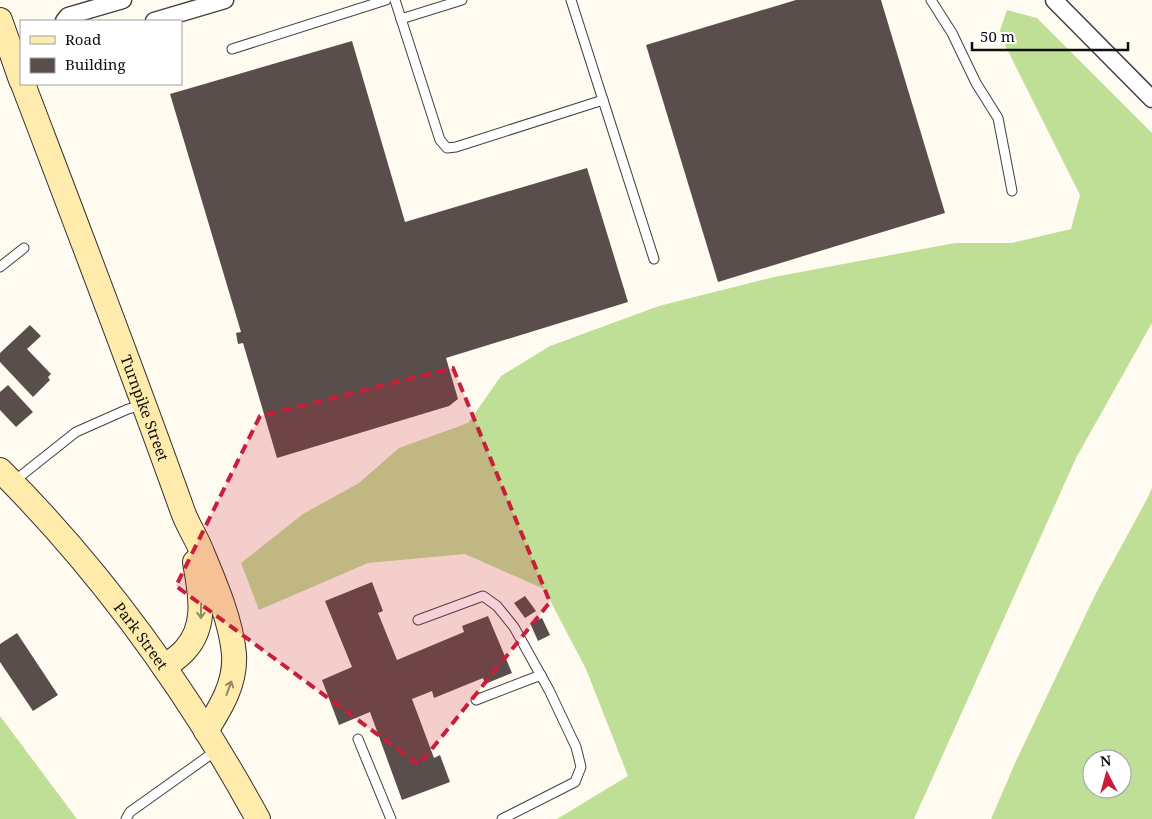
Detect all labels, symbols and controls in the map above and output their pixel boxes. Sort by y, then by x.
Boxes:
legend [20,20,182,85]
scale bar [972,20,1128,52]
text: 50 m [980,26,1015,46]
text: Road [65,29,101,49]
text: Building [65,54,126,74]
street label: Turnpike Street [116,352,174,464]
street label: Park Street [110,598,173,673]
one-way arrow [196,602,206,618]
one-way arrow [225,681,234,696]
north arrow [1082,749,1132,799]
text: N [1099,751,1112,771]

